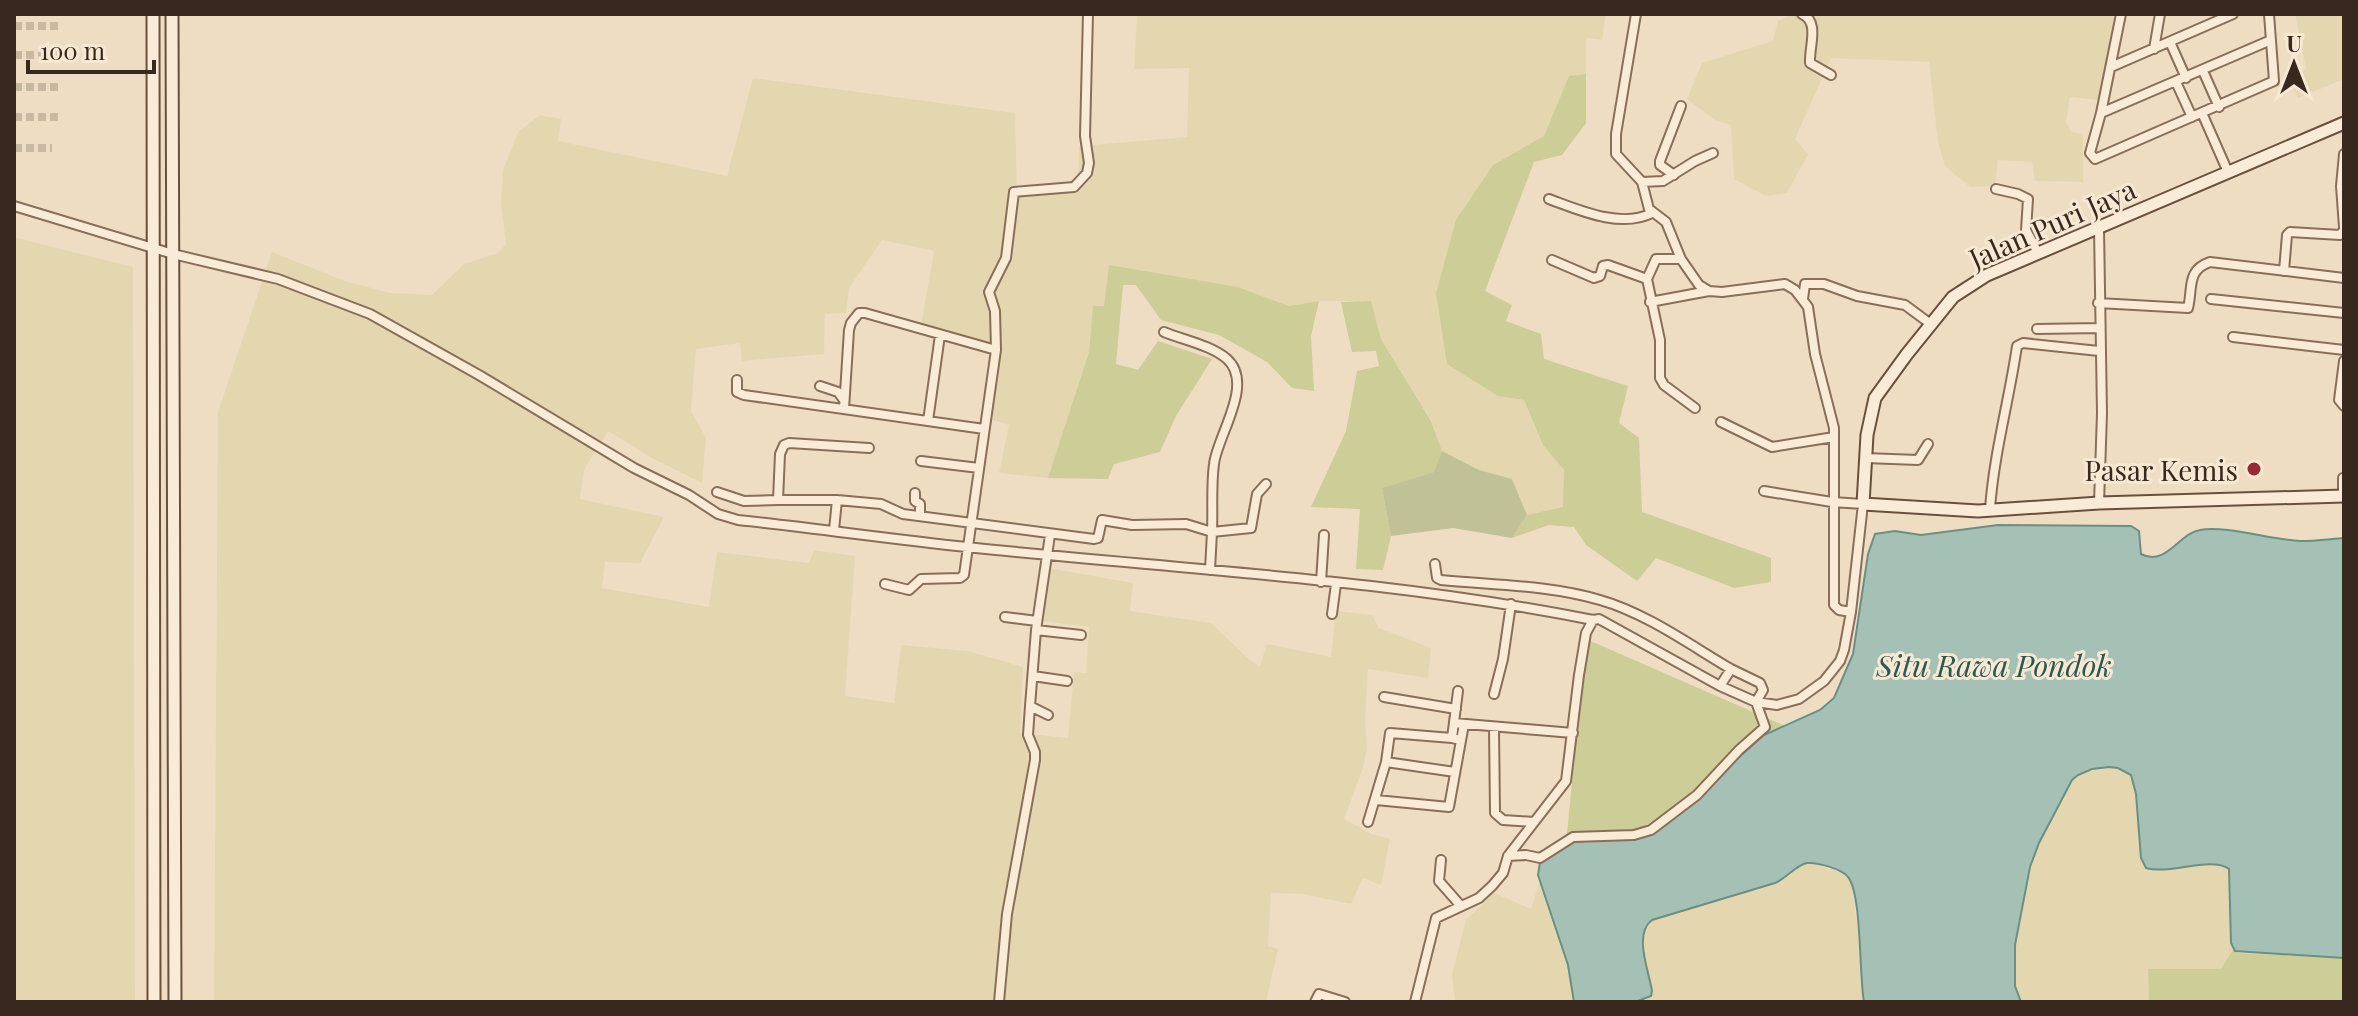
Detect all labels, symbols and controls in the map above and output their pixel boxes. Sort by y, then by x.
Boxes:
scale bar [28,24,154,74]
north arrow [2254,24,2334,104]
text: U [2286,28,2302,58]
text: 100 m [40,34,105,66]
street label: Jalan Puri Jaya [1962,170,2141,277]
place label: Pasar Kemis [2084,451,2238,488]
marker: Pasar Kemis [2245,460,2263,478]
water label: Situ Rawa Pondok [1875,645,2112,685]

